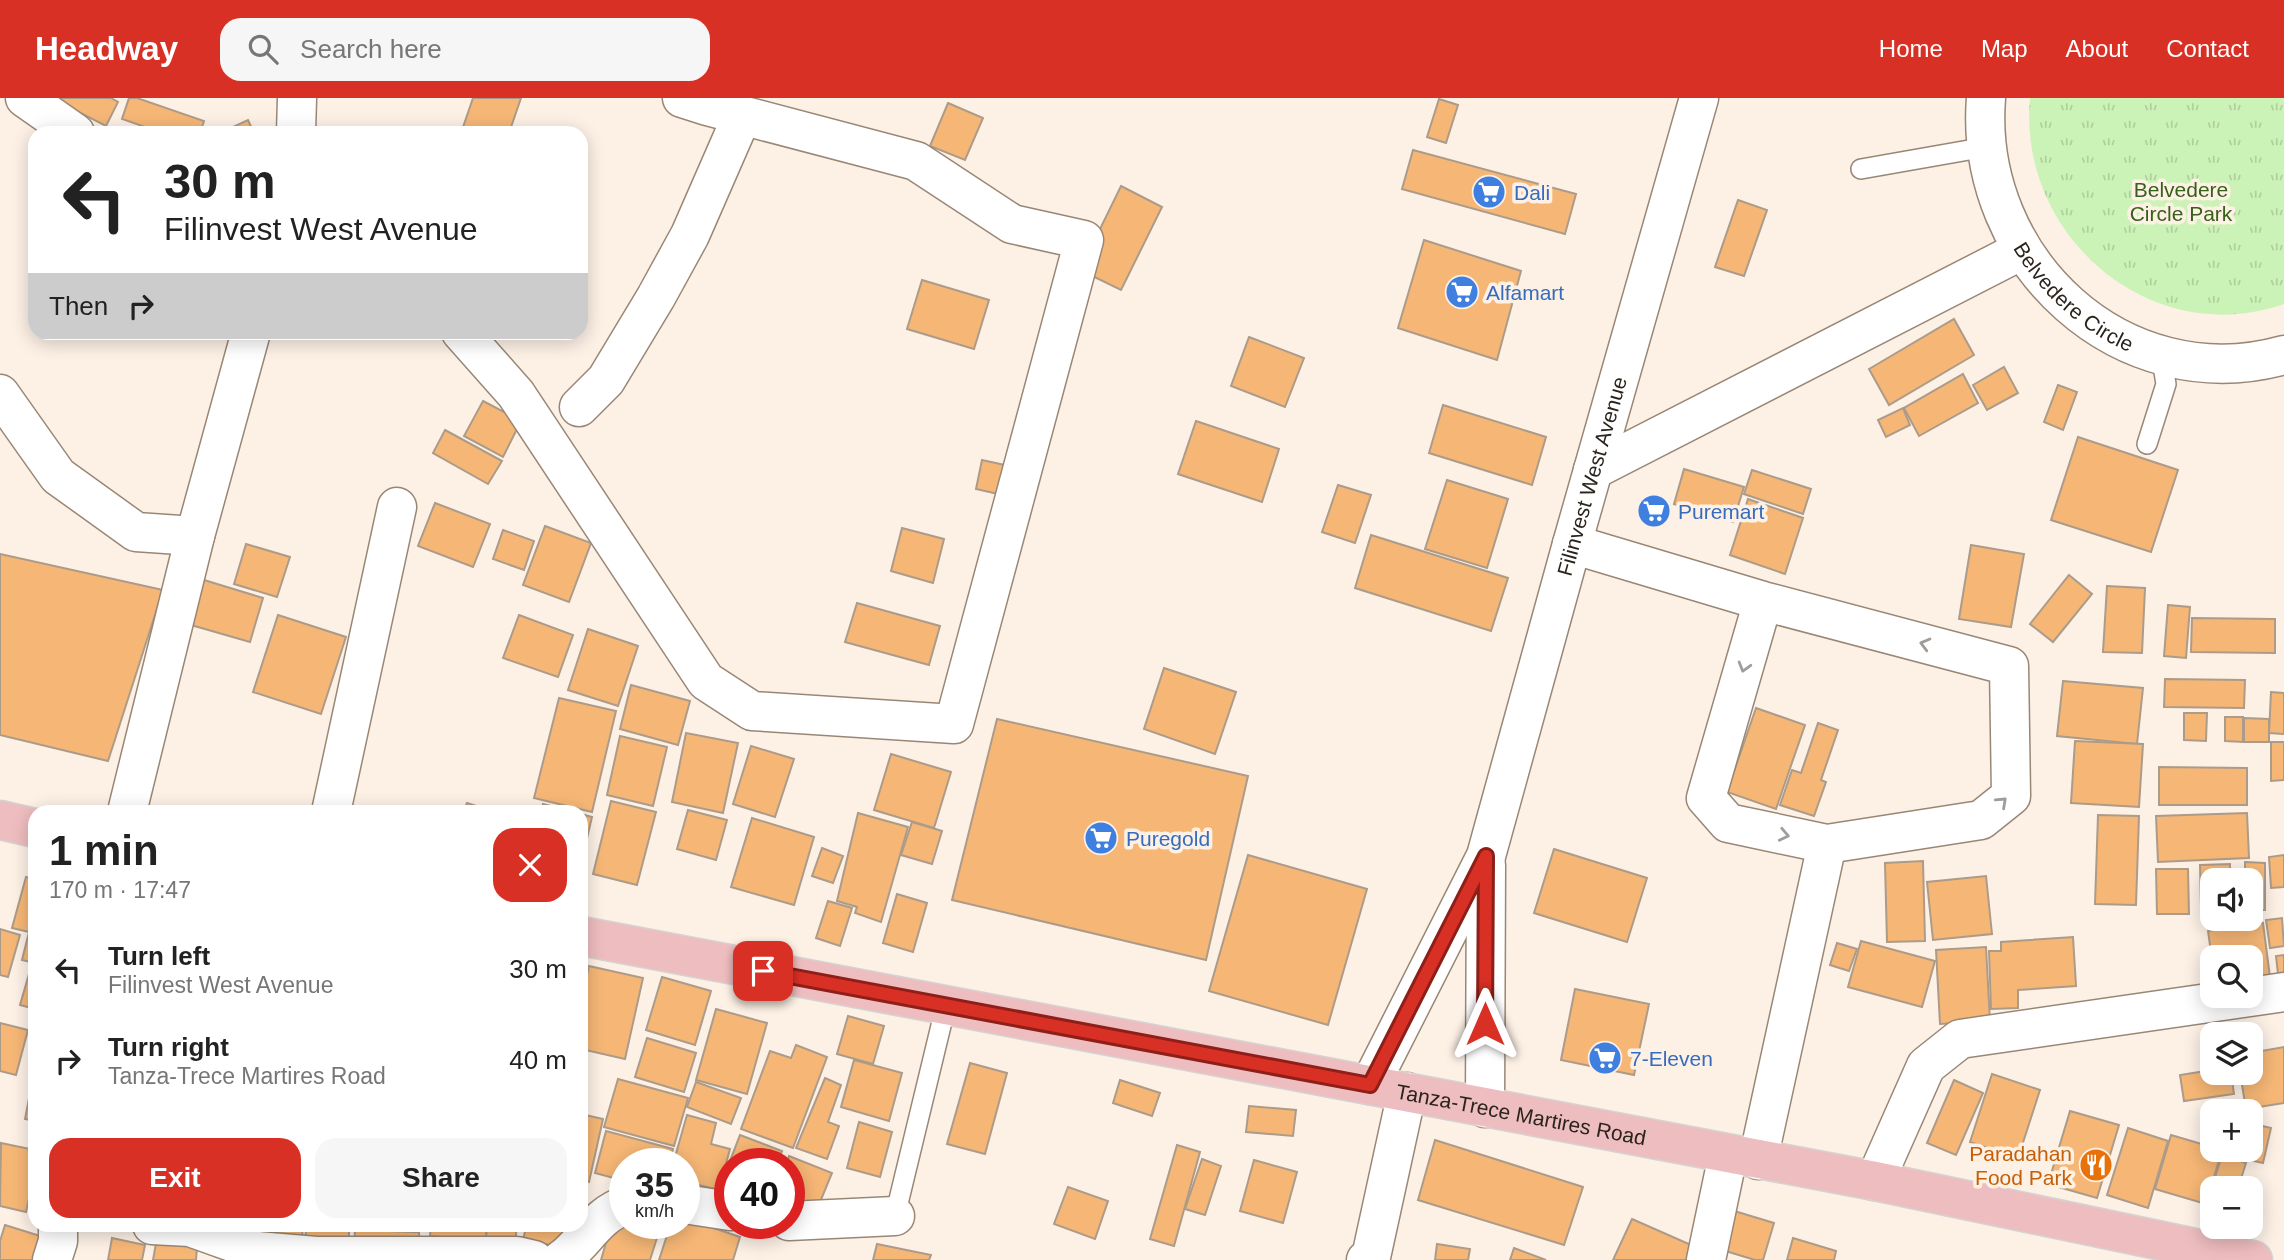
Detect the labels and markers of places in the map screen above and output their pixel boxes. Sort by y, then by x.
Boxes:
supermarket icon: Dali [1470,173,1508,211]
place label: Dali [1514,181,1550,204]
supermarket icon: Alfamart [1443,273,1481,311]
place label: Alfamart [1486,281,1564,304]
supermarket icon: Puremart [1635,492,1673,530]
place label: Puremart [1678,500,1765,523]
supermarket icon: Puregold [1082,819,1120,857]
place label: Puregold [1126,827,1210,850]
pin [733,941,793,1001]
supermarket icon: 7-Eleven [1586,1039,1624,1077]
place label: 7-Eleven [1630,1047,1713,1070]
place label: Paradahan Food Park [1969,1142,2072,1189]
restaurant icon: Paradahan Food Park [2077,1146,2115,1184]

